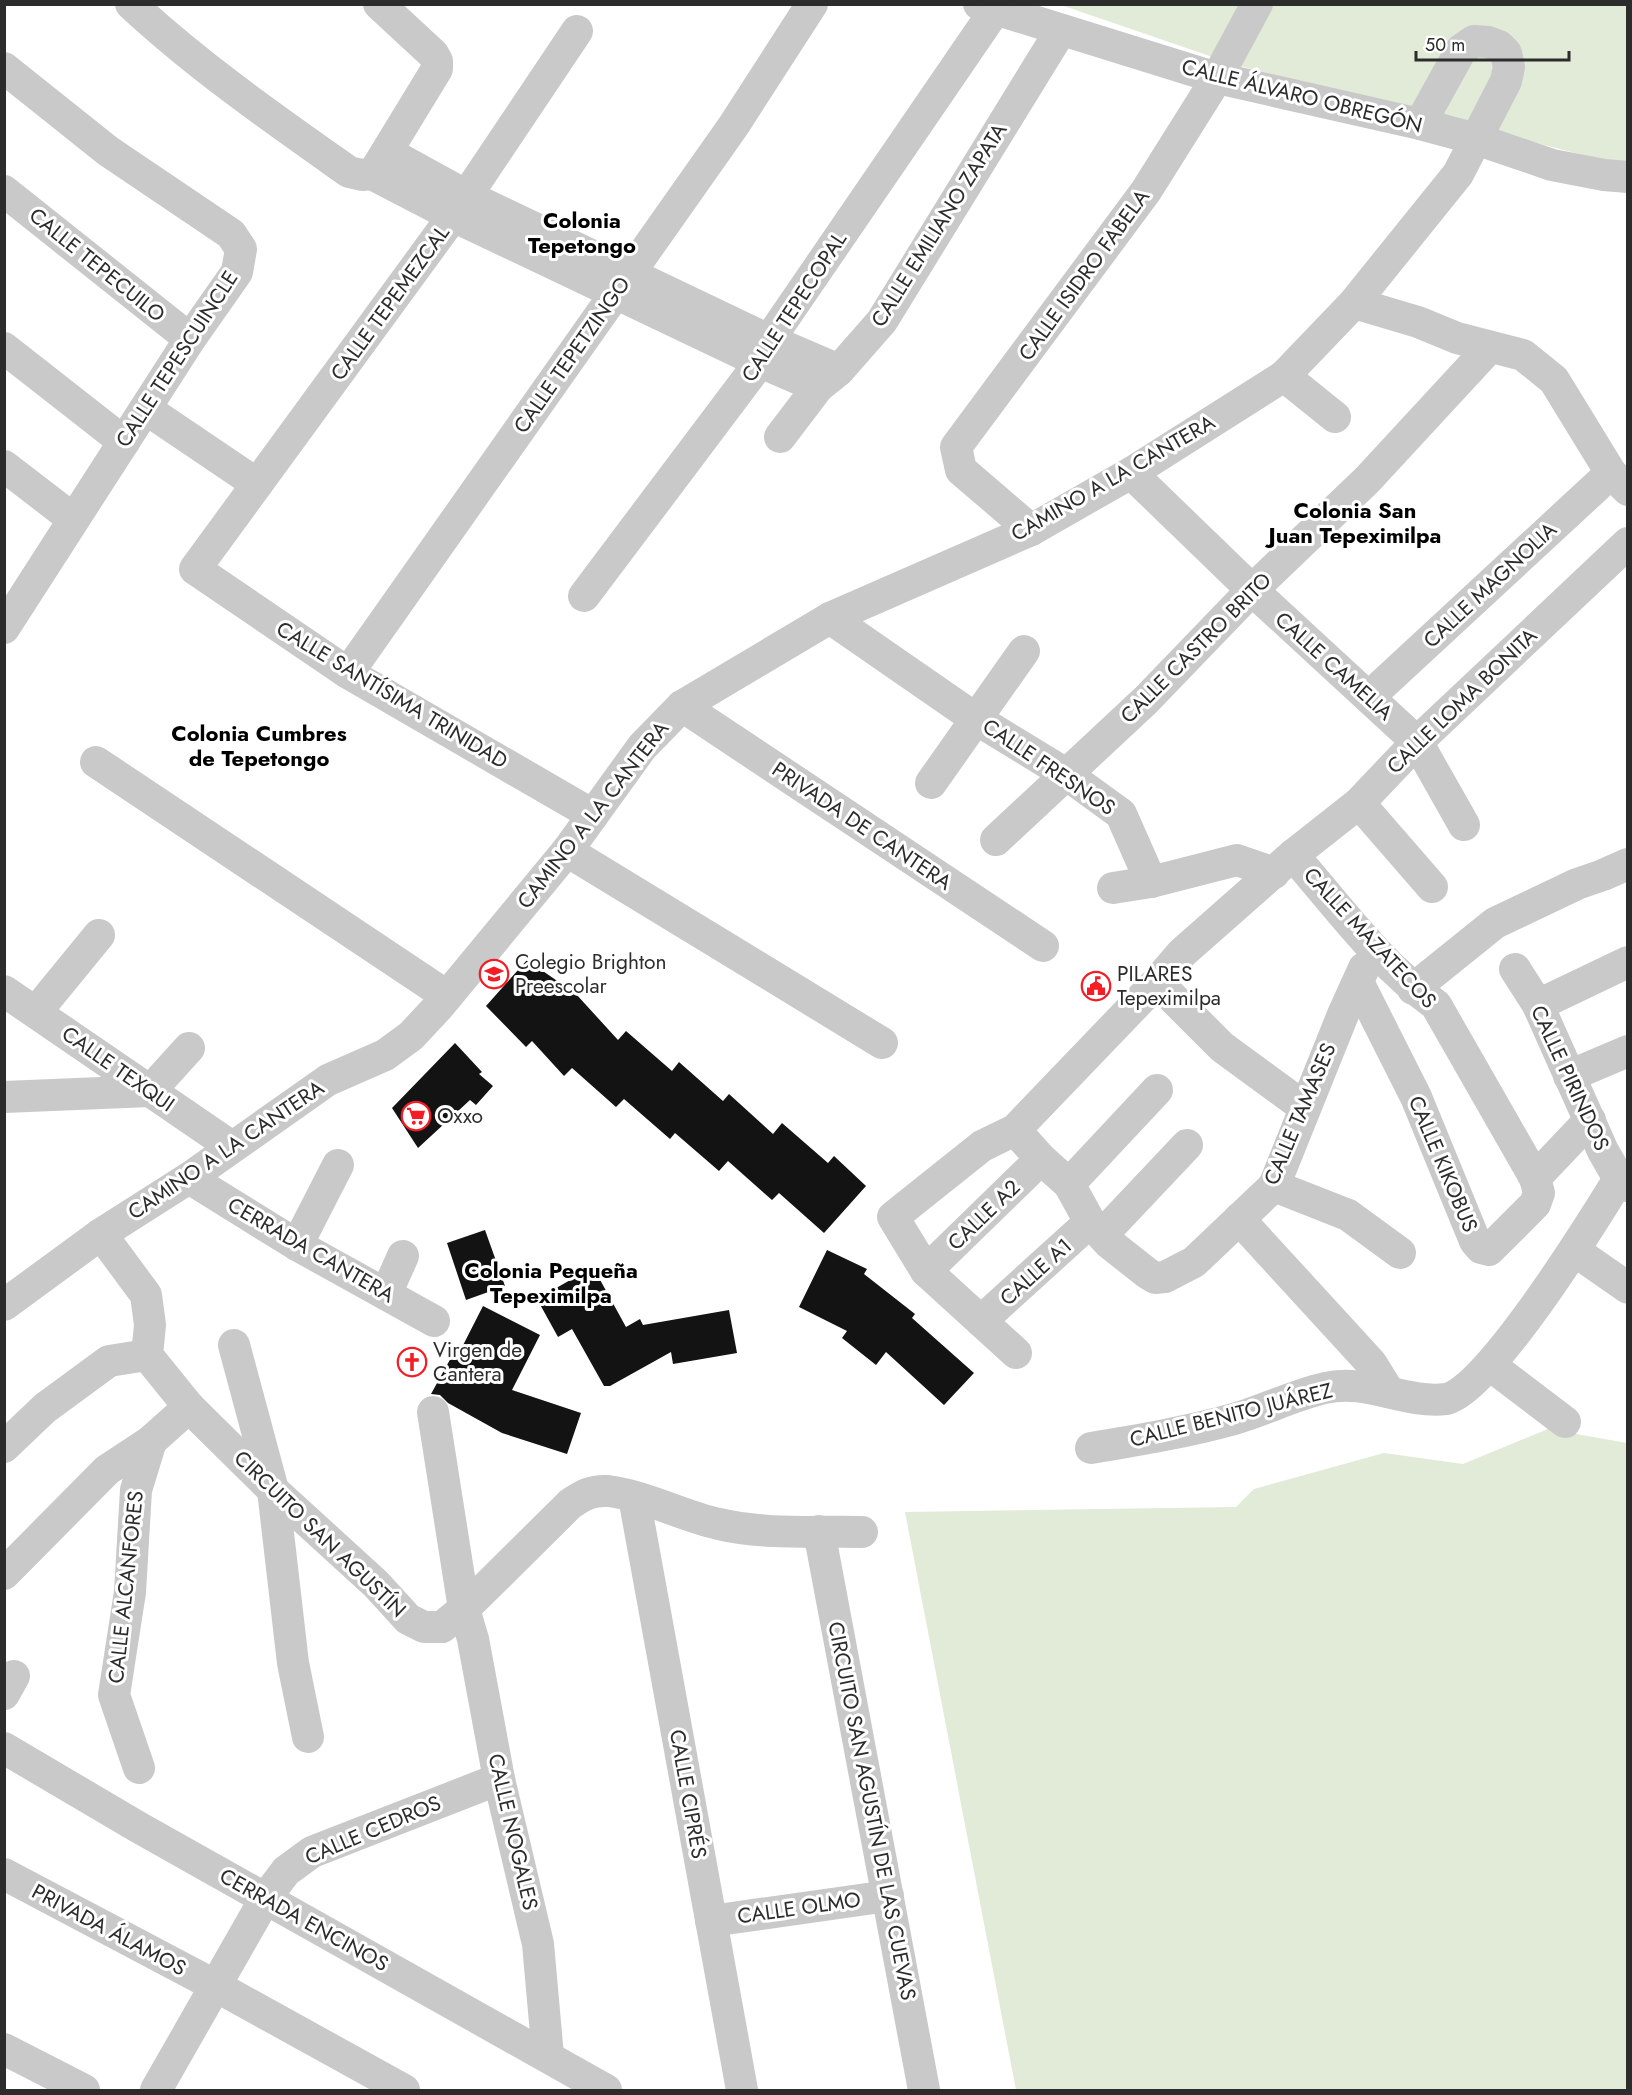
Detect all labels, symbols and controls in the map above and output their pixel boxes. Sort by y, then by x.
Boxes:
scale bar [1416,24,1569,62]
text: 50 m [1425,32,1465,58]
street label: CALLE ÁLVARO OBREGÓN [1179,52,1425,140]
street label: CALLE EMILIANO ZAPATA [864,117,1014,333]
street label: CALLE ISIDRO FABELA [1011,183,1157,367]
street label: CALLE TEPECUILO [23,201,171,329]
district label: Colonia Tepetongo [528,204,636,261]
street label: CALLE TEPEMEZCAL [323,219,457,387]
street label: CALLE TEPECOPAL [734,226,854,388]
street label: CALLE TEPESCUINCLE [109,265,245,453]
street label: CALLE TEPETZINGO [507,271,637,439]
street label: CAMINO A LA CANTERA [1006,407,1221,549]
district label: Colonia San Juan Tepeximilpa [1265,494,1441,551]
street label: CALLE MAGNOLIA [1417,515,1563,655]
street label: CALLE CASTRO BRITO [1114,566,1278,730]
street label: CALLE CAMELIA [1268,605,1400,727]
street label: CALLE SANTÍSIMA TRINIDAD [271,614,513,776]
street label: CALLE LOMA BONITA [1380,621,1544,781]
street label: CALLE FRESNOS [977,711,1121,823]
street label: CAMINO A LA CANTERA [510,715,676,915]
district label: Colonia Cumbres de Tepetongo [171,717,347,774]
street label: PRIVADA DE CANTERA [766,755,958,898]
street label: CALLE MAZATECOS [1297,861,1443,1015]
place label: Colegio Brighton Preescolar [515,947,667,1001]
school or university icon: Colegio Brighton Preescolar [478,958,510,990]
place label: PILARES Tepeximilpa [1117,959,1221,1013]
public building icon: PILARES Tepeximilpa [1080,970,1112,1002]
street label: CALLE PIRINDOS [1523,1001,1617,1155]
street label: CALLE TEXQUI [56,1019,180,1119]
street label: CALLE TAMASES [1257,1038,1343,1190]
street label: CAMINO A LA CANTERA [122,1073,330,1227]
street label: CALLE KIKOBUS [1401,1091,1485,1237]
supermarket icon: Oxxo [400,1100,432,1132]
place label: Oxxo [437,1101,483,1131]
street label: CALLE A2 [941,1173,1027,1257]
street label: CERRADA CANTERA [222,1190,400,1310]
street label: CALLE A1 [993,1231,1079,1313]
district label: Colonia Pequeña Tepeximilpa [464,1254,638,1311]
place label: Virgen de Cantera [433,1335,522,1389]
church icon: Virgen de Cantera [396,1346,428,1378]
street label: CALLE BENITO JUÁREZ [1127,1375,1336,1455]
street label: CIRCUITO SAN AGUSTÍN [227,1444,413,1624]
street label: CALLE ALCANFORES [101,1489,151,1685]
street label: CIRCUITO SAN AGUSTÍN DE LAS CUEVAS [821,1619,923,2003]
street label: CALLE CIPRÉS [662,1727,714,1861]
street label: CALLE NOGALES [480,1751,546,1913]
street label: CALLE CEDROS [301,1788,445,1872]
street label: CERRADA ENCINOS [214,1861,394,1979]
street label: PRIVADA ÁLAMOS [27,1877,191,1983]
street label: CALLE OLMO [735,1884,863,1932]

